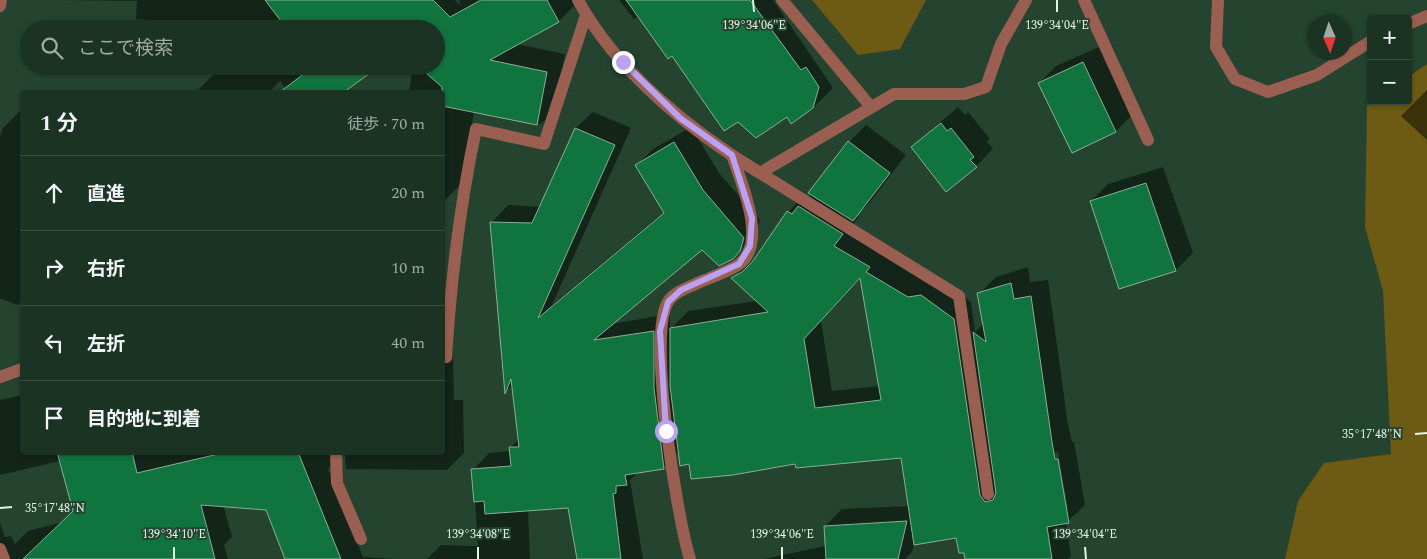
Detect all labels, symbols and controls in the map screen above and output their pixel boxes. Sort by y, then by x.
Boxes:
north arrow [1307,15,1352,60]
map controls [1367,15,1412,105]
button: + [1367,15,1412,60]
text: 139°34'06"E [722,16,786,35]
text: 139°34'04"E [1025,16,1089,35]
search box [20,20,445,75]
icon: search [38,34,66,62]
text: ここで検索 [78,34,173,63]
route end [612,51,635,74]
button: − [1367,60,1412,105]
text: 1 分 [40,108,78,140]
text: 徒歩 · 70 m [347,112,425,136]
icon: ahead [40,179,68,207]
text: 直進 [87,180,125,209]
text: 20 m [391,181,425,205]
icon: right [40,254,68,282]
text: 右折 [87,255,125,284]
text: 10 m [391,256,425,280]
icon: left [40,329,68,357]
text: 左折 [87,330,125,359]
text: 40 m [391,331,425,355]
icon: arrive [40,404,68,432]
text: 目的地に到着 [87,405,201,434]
route start [655,420,678,443]
text: 35°17'48"N [1342,425,1402,444]
text: 35°17'48"N [25,499,85,518]
text: 139°34'10"E [142,525,206,544]
text: 139°34'08"E [446,525,510,544]
text: 139°34'06"E [750,525,814,544]
text: 139°34'04"E [1053,525,1117,544]

